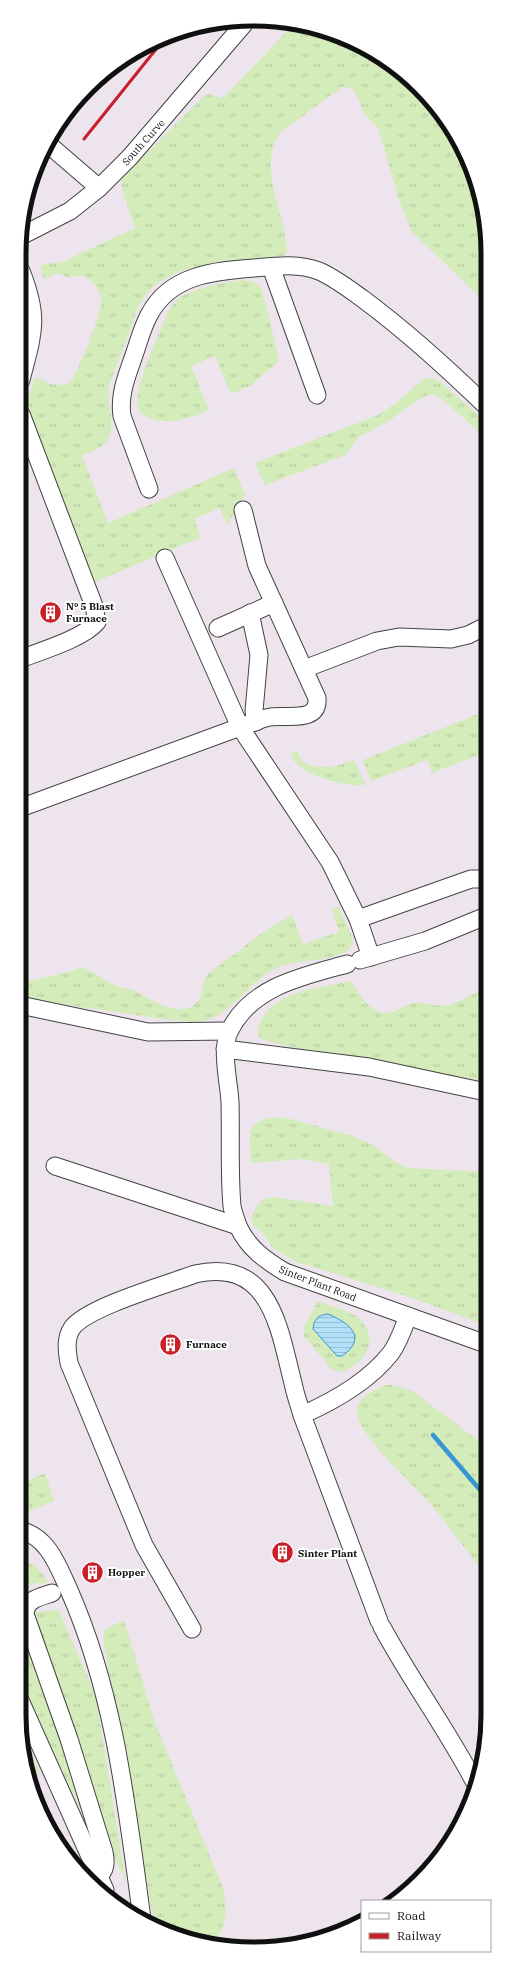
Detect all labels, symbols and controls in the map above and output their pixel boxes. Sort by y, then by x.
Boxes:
street label: South Curve [119,117,168,168]
building icon: Nº 5 Blast Furnace [37,599,63,625]
place label: Nº 5 Blast Furnace [66,600,114,625]
street label: Sinter Plant Road [277,1263,358,1304]
building icon: Furnace [157,1331,183,1357]
place label: Furnace [186,1338,227,1351]
building icon: Sinter Plant [269,1540,295,1566]
place label: Sinter Plant [298,1547,357,1560]
building icon: Hopper [80,1559,106,1585]
place label: Hopper [108,1566,145,1579]
legend [361,1900,491,1952]
text: Road [397,1908,426,1923]
text: Railway [397,1928,442,1943]

